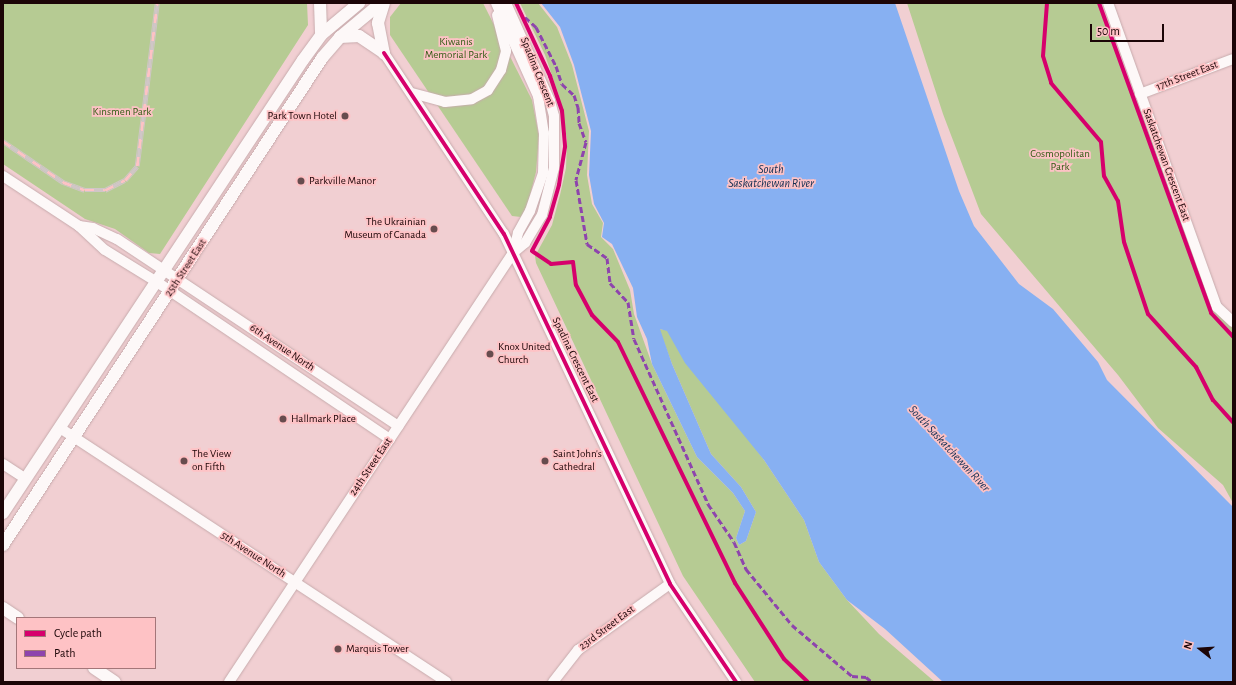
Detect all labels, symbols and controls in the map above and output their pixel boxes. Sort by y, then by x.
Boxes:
scale bar [1092,16,1166,42]
text: 50 m [1097,25,1120,37]
street label: Spadina Crescent [517,35,557,109]
park label: Kiwanis Memorial Park [425,36,487,62]
street label: 17th Street East [1154,58,1220,94]
park label: Kinsmen Park [93,105,151,119]
street label: Saskatchewan Crescent East [1140,107,1192,223]
place label: Park Town Hotel [268,109,337,123]
marker: Park Town Hotel [340,111,350,121]
park label: Cosmopolitan Park [1030,148,1090,174]
water label: South Saskatchewan River [728,163,814,191]
place label: Parkville Manor [309,174,376,188]
marker: Parkville Manor [296,176,306,186]
place label: The Ukrainian Museum of Canada [344,216,426,242]
marker: The Ukrainian Museum of Canada [429,224,439,234]
street label: 25th Street East [162,237,210,299]
street label: Spadina Crescent East [549,315,601,405]
street label: 6th Avenue North [247,321,317,375]
place label: Knox United Church [498,341,551,367]
marker: Knox United Church [485,349,495,359]
water label: South Saskatchewan River [905,403,993,495]
place label: Hallmark Place [291,412,356,426]
marker: Hallmark Place [278,414,288,424]
street label: 24th Street East [347,436,395,498]
place label: The View on Fifth [192,448,231,474]
place label: Saint John's Cathedral [553,448,602,474]
marker: The View on Fifth [179,456,189,466]
marker: Saint John's Cathedral [540,456,550,466]
street label: 5th Avenue North [218,529,288,581]
street label: 23rd Street East [577,603,637,653]
legend [16,617,156,669]
text: Cycle path [54,627,102,639]
north arrow [1180,629,1220,669]
text: N [1182,640,1194,651]
place label: Marquis Tower [346,642,409,656]
marker: Marquis Tower [333,644,343,654]
text: Path [54,647,76,659]

